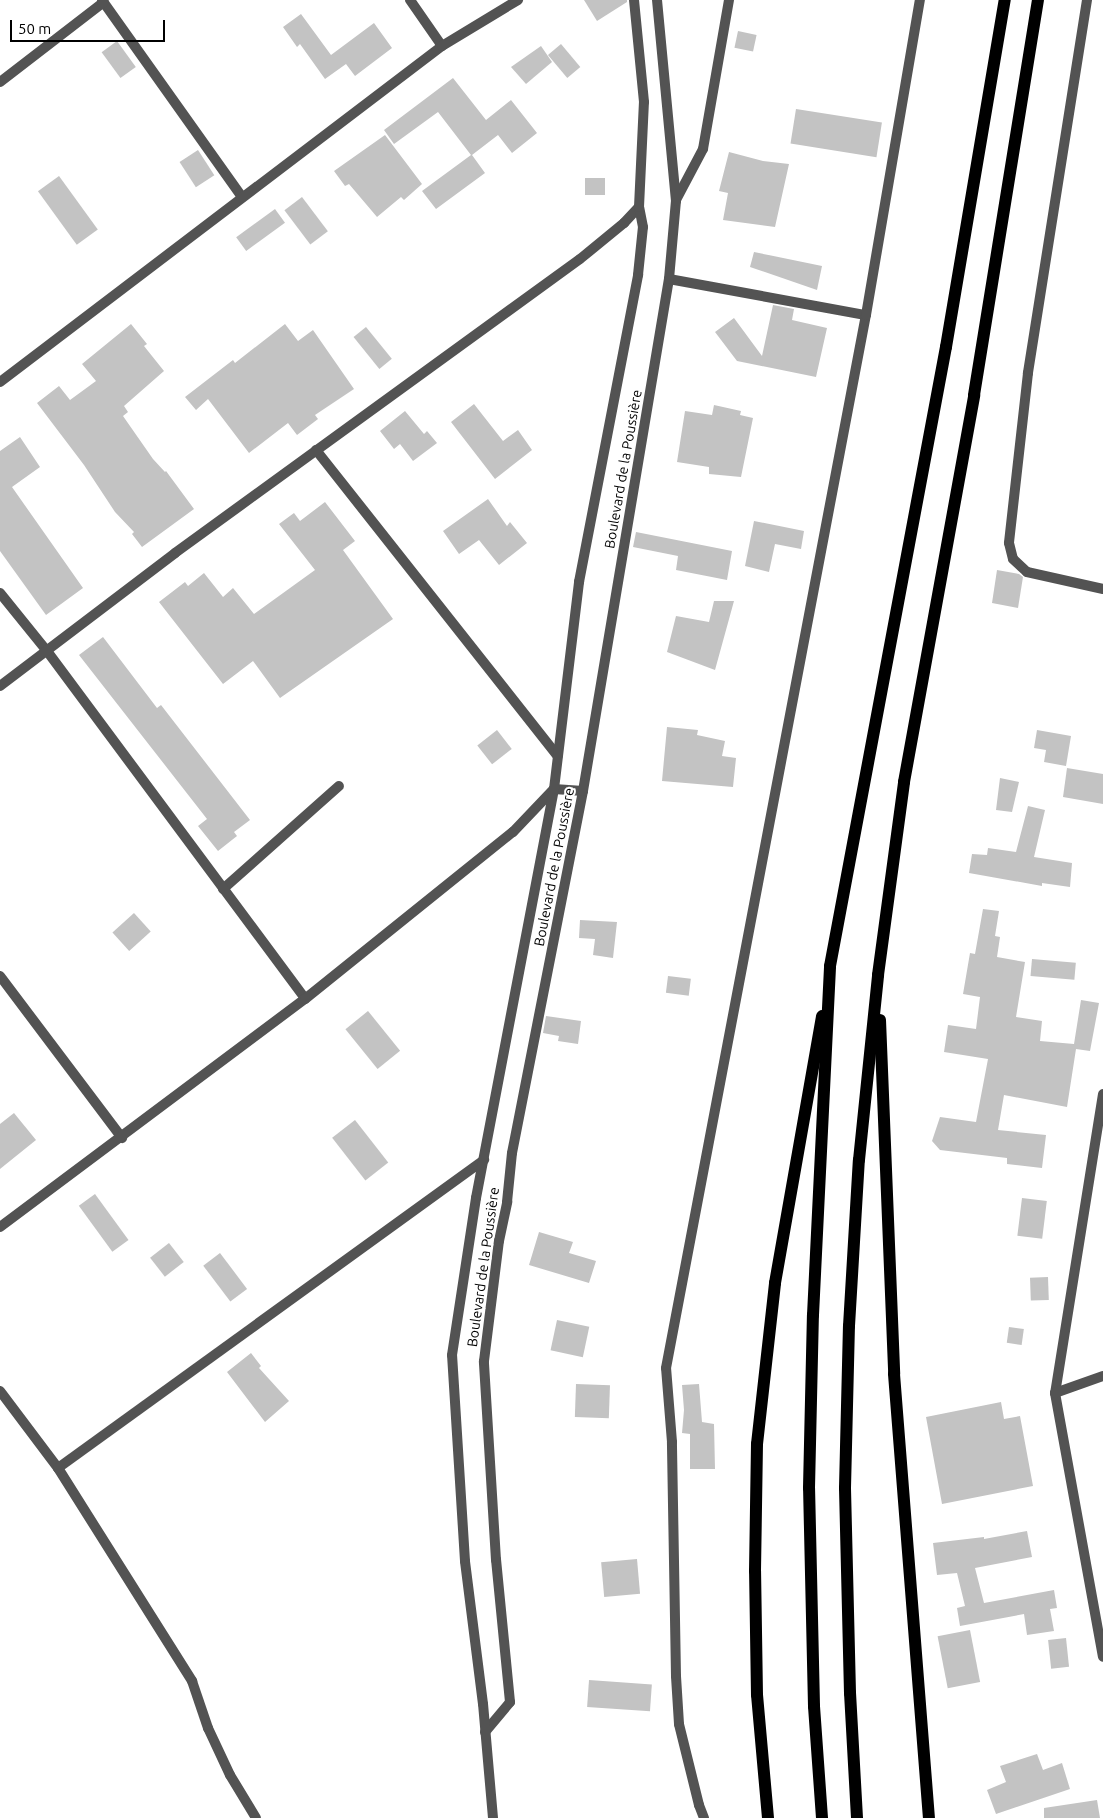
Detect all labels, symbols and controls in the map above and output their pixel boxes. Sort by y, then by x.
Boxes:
scale bar [12,10,168,42]
text: 50 m [18,20,51,37]
street label: Boulevard de la Poussière [601,388,645,550]
street label: Boulevard de la Poussière [530,786,578,948]
street label: Boulevard de la Poussière [463,1186,503,1348]

